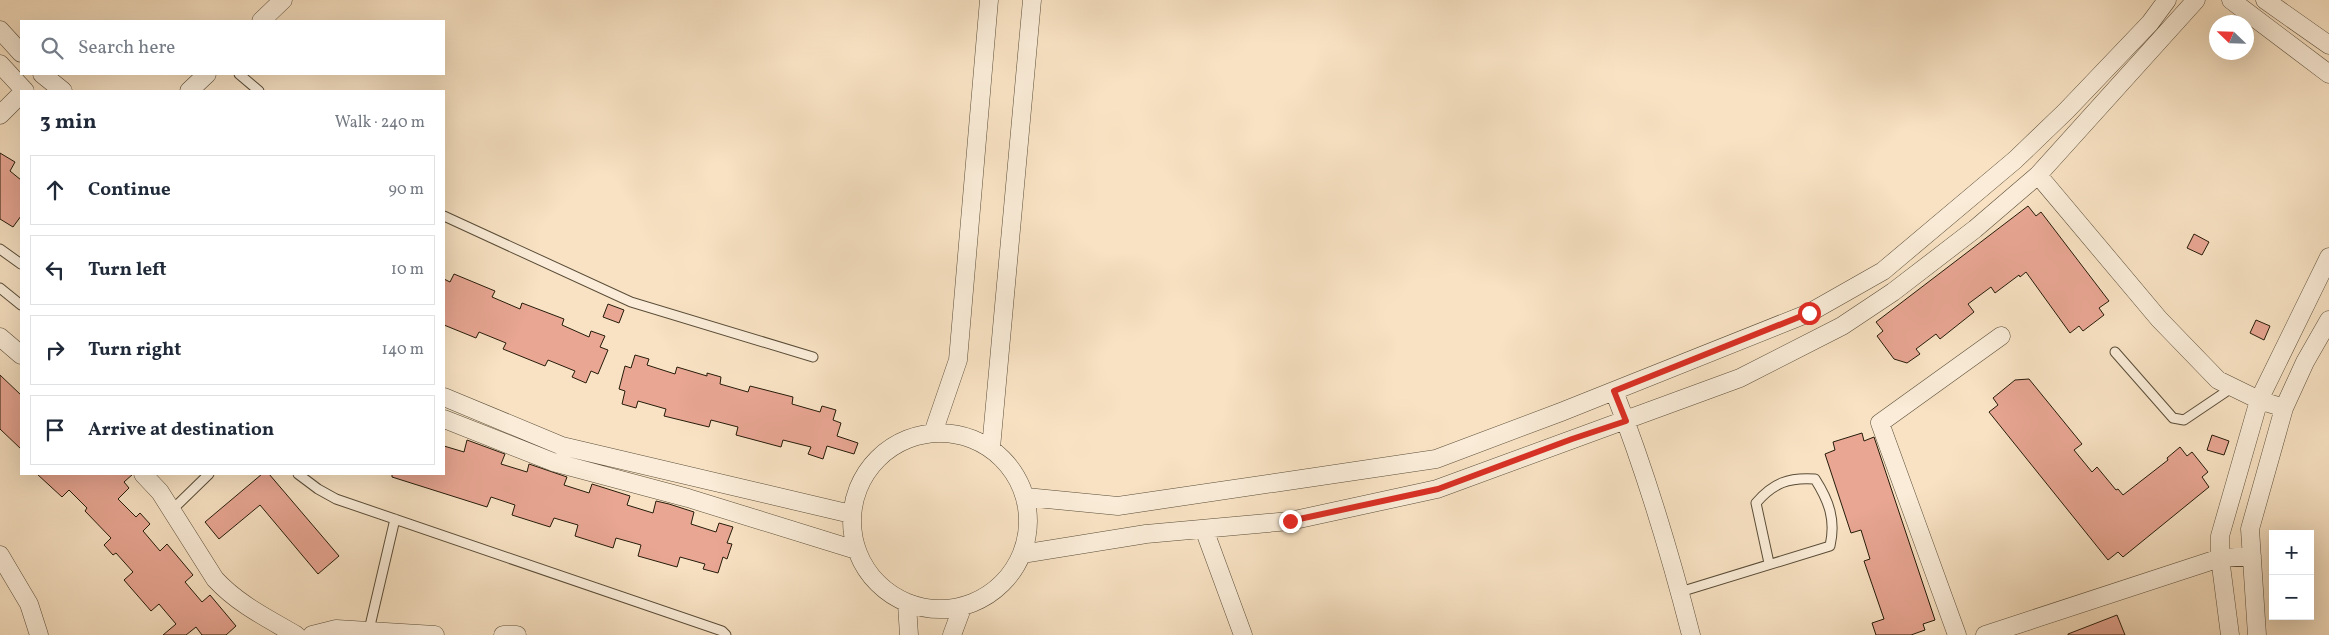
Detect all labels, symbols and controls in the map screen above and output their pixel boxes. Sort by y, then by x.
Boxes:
north arrow [2209,15,2254,60]
search box [20,20,445,75]
icon: search [38,34,66,62]
text: Search here [78,35,175,61]
text: 3 min [40,108,96,137]
text: Walk · 240 m [335,112,425,134]
icon: ahead [41,176,69,204]
text: Continue [88,177,171,203]
text: 90 m [388,179,424,201]
icon: left [41,256,69,284]
text: Turn left [88,257,167,283]
text: 10 m [391,259,424,281]
route start [1798,302,1821,325]
icon: right [41,336,69,364]
text: Turn right [88,337,181,363]
text: 140 m [382,339,424,361]
icon: arrive [41,416,69,444]
text: Arrive at destination [88,417,274,443]
route end [1279,510,1302,533]
map controls [2269,530,2314,620]
button: + [2269,530,2314,575]
button: − [2269,575,2314,620]

